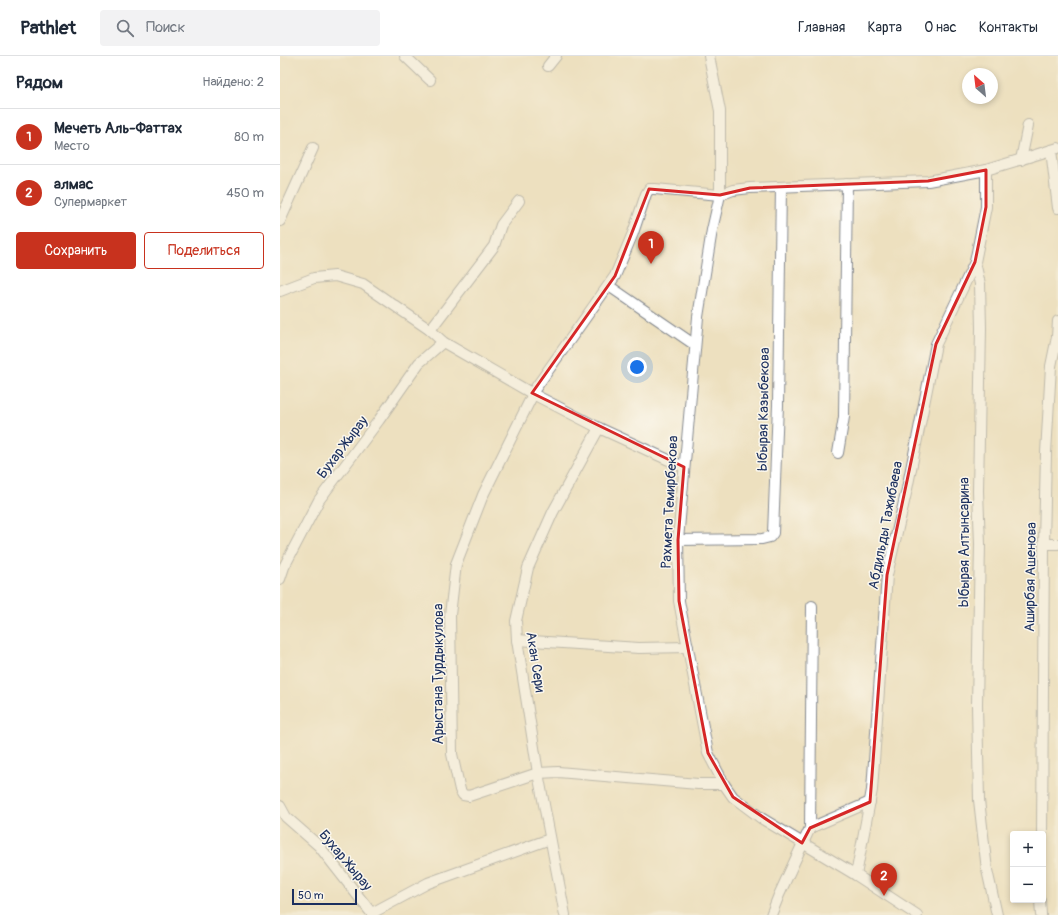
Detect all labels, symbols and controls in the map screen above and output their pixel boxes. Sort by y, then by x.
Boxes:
search box [100,10,380,46]
text: Pathlet [20,16,76,40]
icon: search [114,17,136,39]
text: Поиск [146,18,185,37]
text: Главная [798,19,845,36]
text: Карта [867,19,902,36]
text: О нас [924,19,957,36]
text: Контакты [979,19,1038,36]
north arrow [962,68,998,104]
text: Рядом [16,72,63,93]
text: Найдено: 2 [202,74,264,90]
text: Мечеть Аль-Фаттах [54,119,182,138]
text: 1 [26,129,32,145]
text: 80 m [234,129,264,145]
text: Место [54,138,90,154]
text: алмас [54,175,93,194]
text: 2 [25,185,33,201]
text: 450 m [226,185,264,201]
text: Супермаркет [54,194,127,210]
pin: 1 [638,231,664,264]
button: Сохранить [16,232,136,269]
button: Поделиться [144,232,264,269]
street label: Ыбырая Казыбекова [754,347,773,471]
your location [627,357,647,377]
street label: Бухар Жырау [313,413,371,482]
street label: Рахмета Темирбекова [658,435,681,569]
street label: Абдильды Тажибаева [865,460,906,591]
street label: Ыбырая Алтынсарина [956,477,973,607]
street label: Аширбая Ашенова [1021,522,1040,632]
street label: Арыстана Турдыкулова [430,604,447,744]
street label: Акан Сери [522,631,549,694]
street label: Бухар Жырау [315,826,376,894]
map controls [1010,831,1046,903]
button: + [1010,831,1046,867]
pin: 2 [871,863,897,896]
button: − [1010,867,1046,903]
scale bar [292,887,357,906]
text: 50 m [298,889,324,902]

